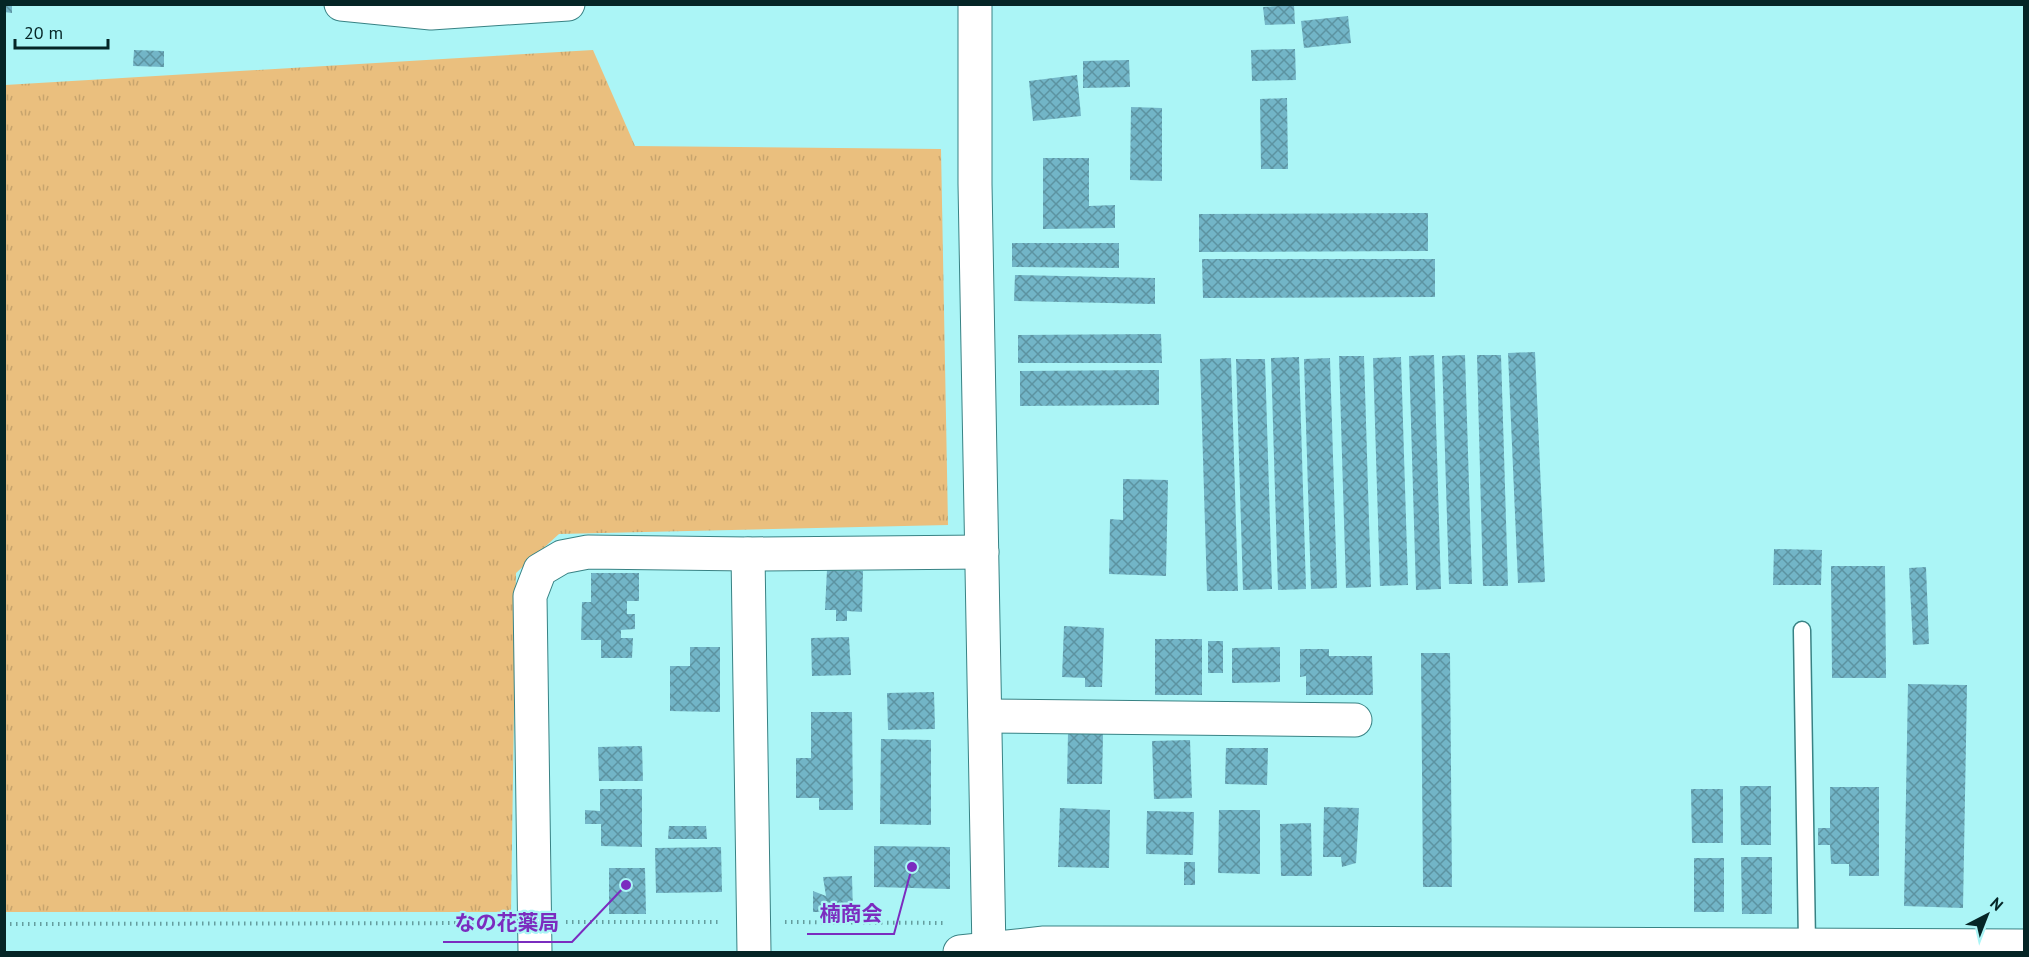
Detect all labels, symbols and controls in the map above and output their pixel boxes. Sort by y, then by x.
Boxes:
scale bar [15,12,108,50]
text: 20 m [24,21,63,44]
north arrow [1957,885,2017,945]
text: N [1986,893,2008,915]
callout: 楠商会 [807,895,894,934]
text: 楠商会 [820,900,883,927]
callout: なの花薬局 [443,903,572,942]
text: なの花薬局 [455,909,560,936]

